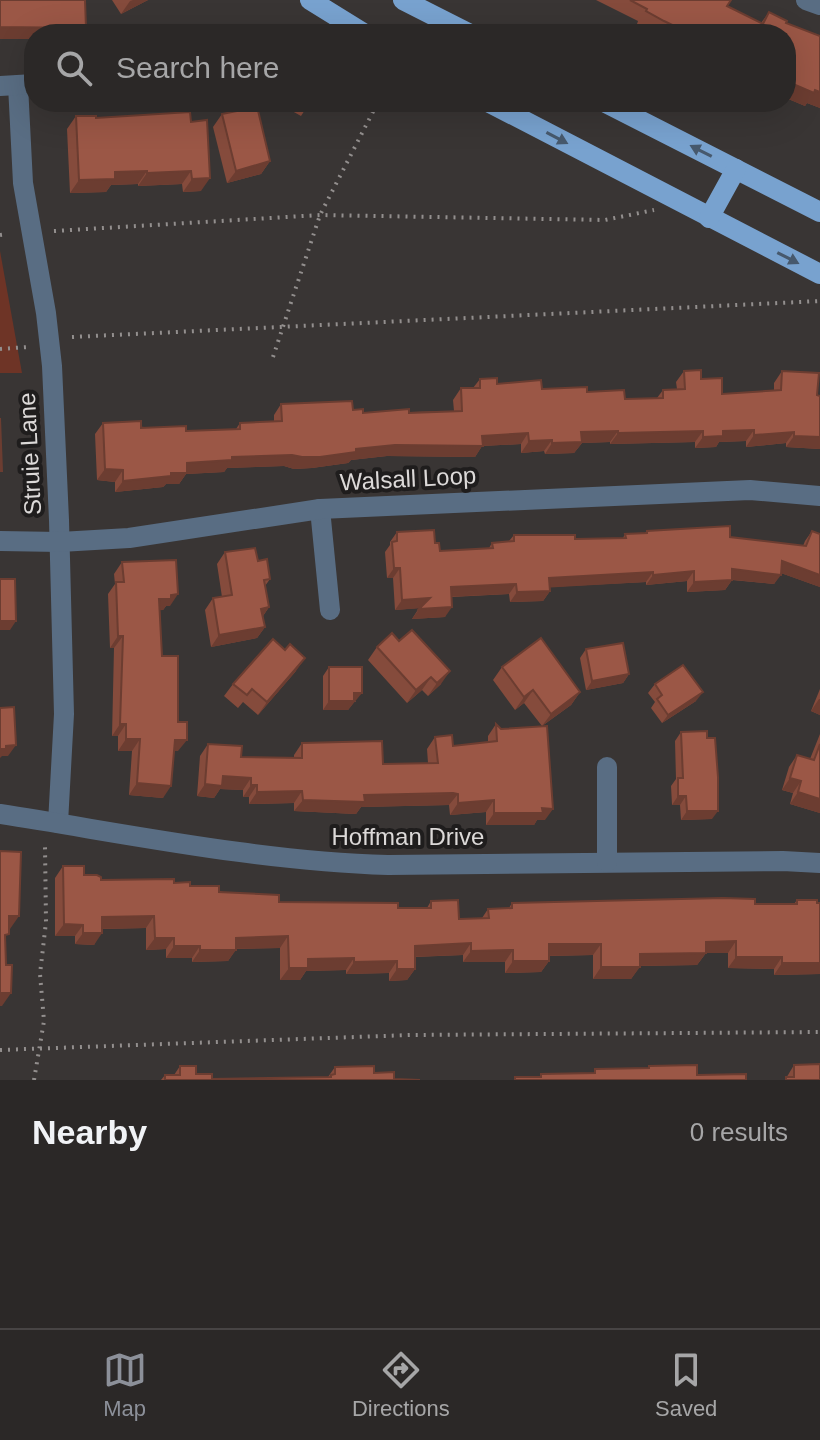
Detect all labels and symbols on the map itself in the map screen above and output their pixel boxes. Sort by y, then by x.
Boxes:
one-way arrow [545,132,568,145]
one-way arrow [689,144,712,158]
one-way arrow [776,251,799,265]
street label: Struie Lane [13,392,46,516]
street label: Walsall Loop [339,461,477,496]
street label: Hoffman Drive [332,823,484,850]

